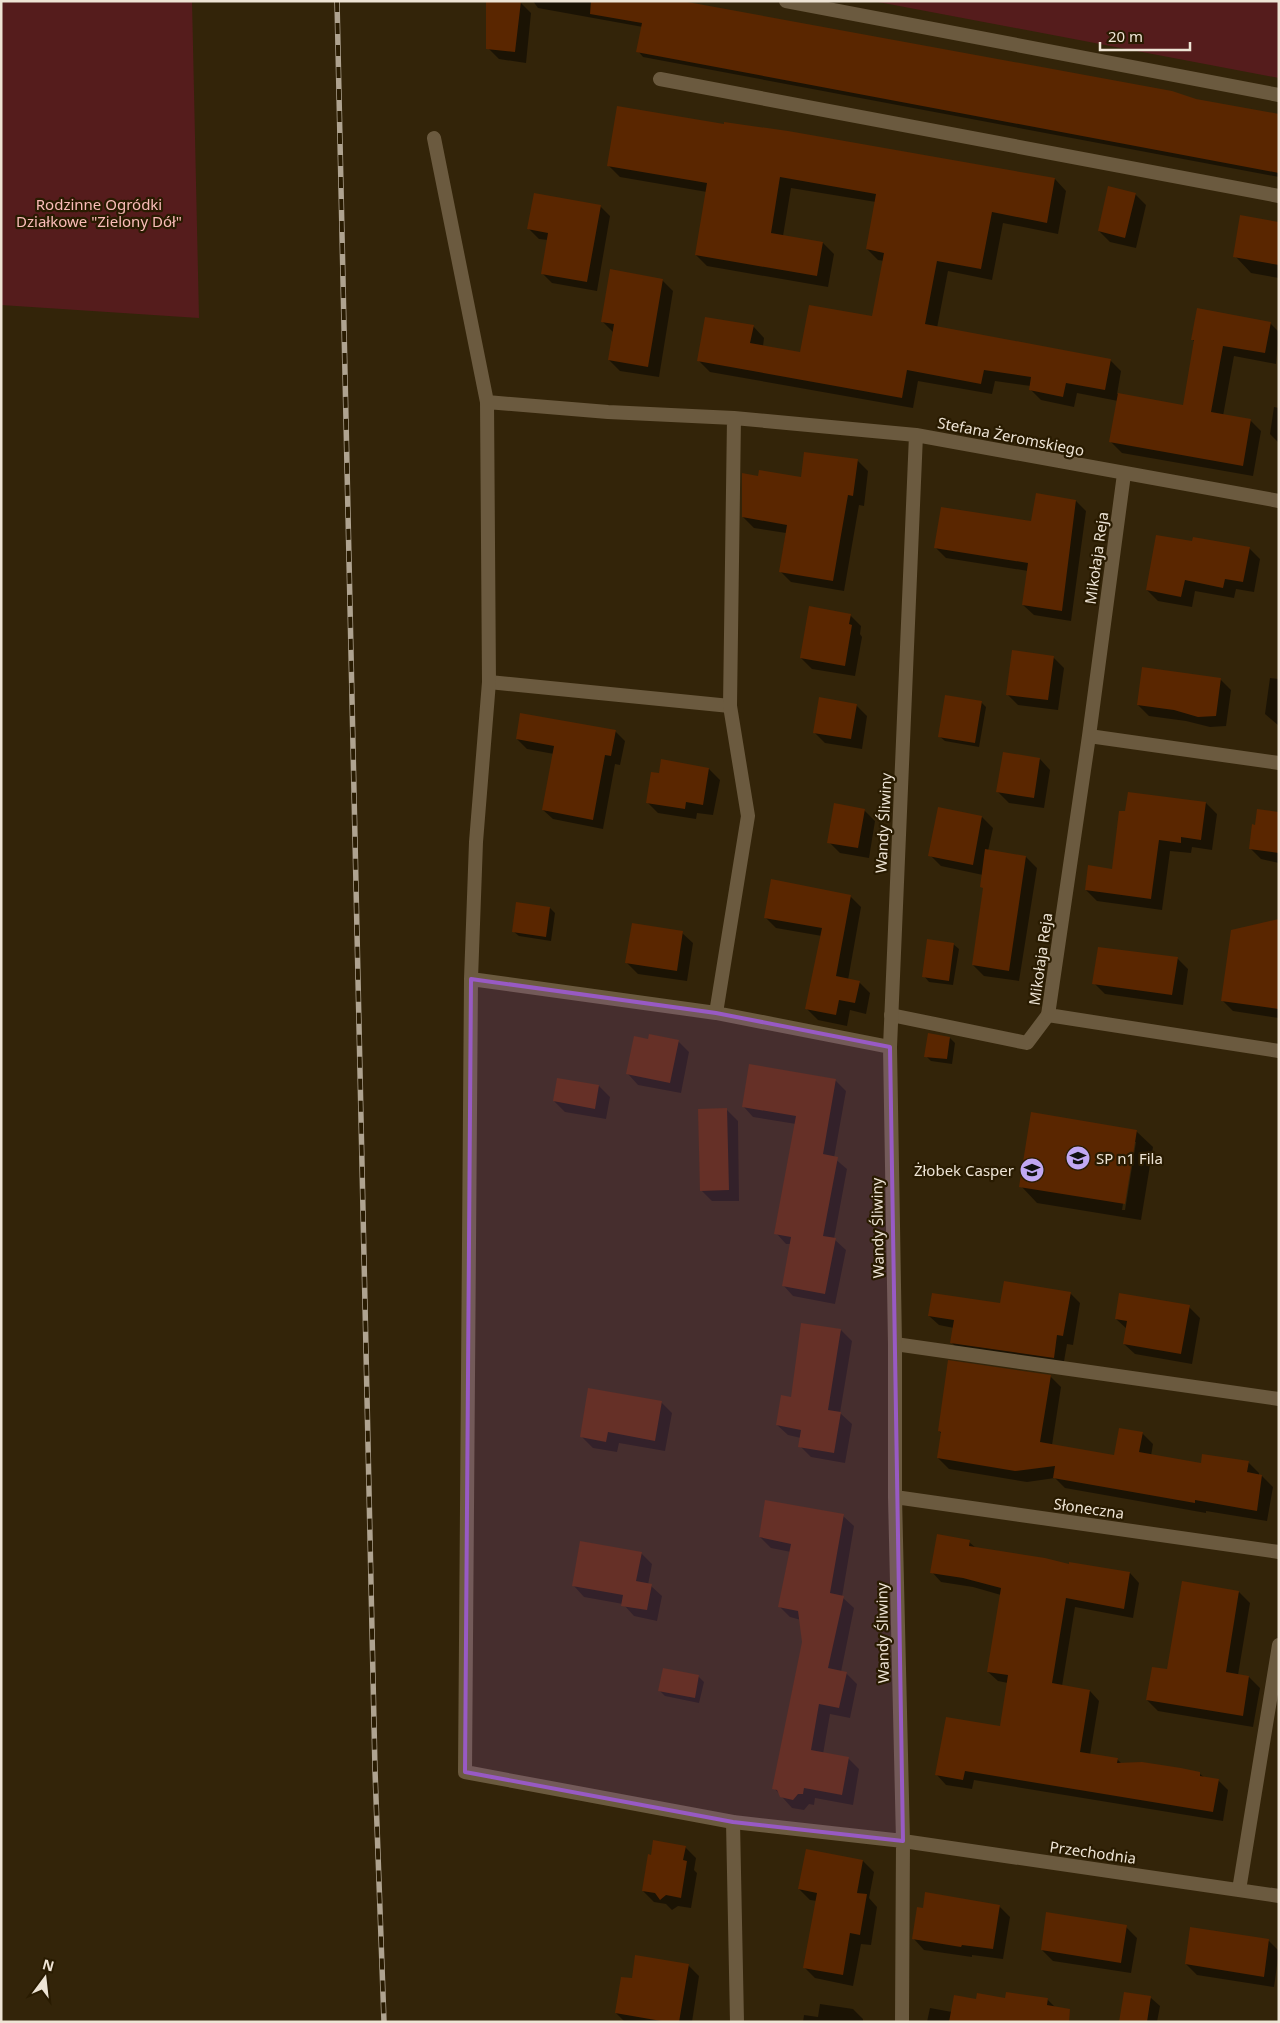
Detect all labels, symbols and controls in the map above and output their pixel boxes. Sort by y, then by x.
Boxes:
scale bar [1100,20,1190,52]
text: 20 m [1108,26,1143,46]
park label: Rodzinne Ogródki Działkowe "Zielony Dół" [16,194,182,231]
street label: Stefana Żeromskiego [936,412,1086,460]
street label: Mikołaja Reja [1080,511,1112,605]
street label: Wandy Śliwiny [870,772,896,874]
street label: Mikołaja Reja [1024,912,1056,1006]
school or university icon: SP n1 Fila [1065,1145,1091,1171]
place label: SP n1 Fila [1096,1148,1163,1168]
school or university icon: Żłobek Casper [1019,1157,1045,1183]
place label: Żłobek Casper [914,1160,1014,1180]
street label: Wandy Śliwiny [866,1177,888,1279]
street label: Słoneczna [1053,1493,1125,1523]
street label: Wandy Śliwiny [871,1582,893,1684]
street label: Przechodnia [1048,1836,1138,1868]
north arrow [20,1953,70,2003]
text: N [41,1954,56,1976]

